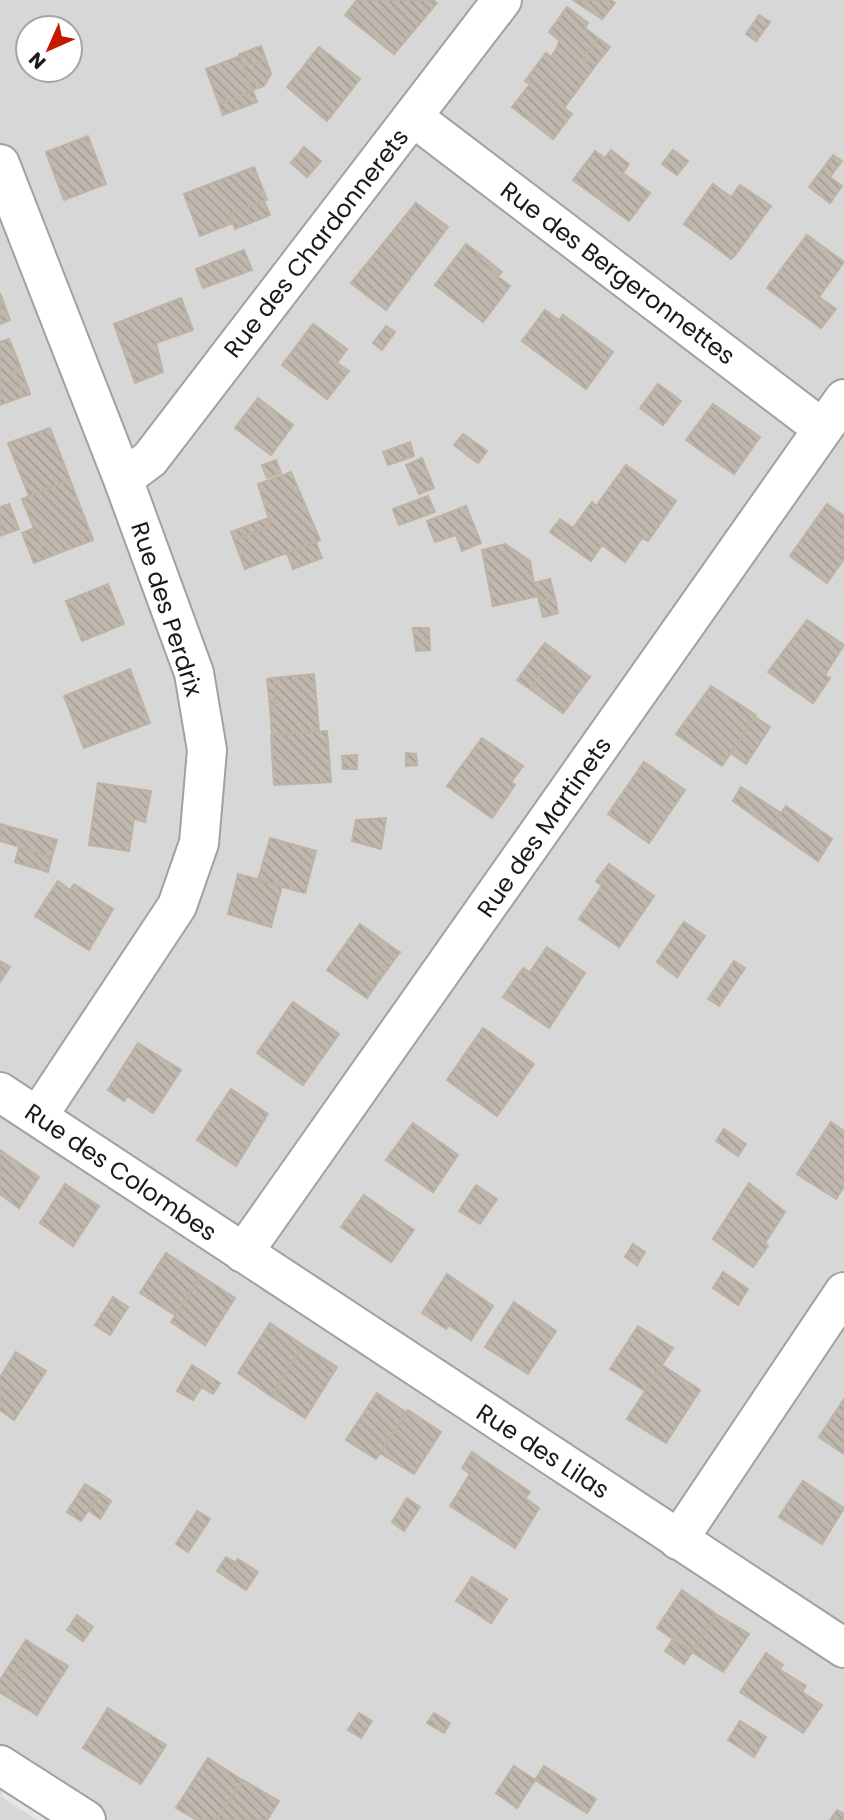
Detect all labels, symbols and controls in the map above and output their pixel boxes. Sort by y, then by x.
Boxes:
north arrow [14,14,84,84]
text: N [23,46,52,75]
street label: Rue des Chardonnerets [216,121,416,365]
street label: Rue des Bergeronnettes [494,174,742,372]
street label: Rue des Perdrix [123,518,211,701]
street label: Rue des Martinets [469,730,619,924]
street label: Rue des Colombes [19,1095,223,1249]
street label: Rue des Lilas [470,1396,616,1506]

